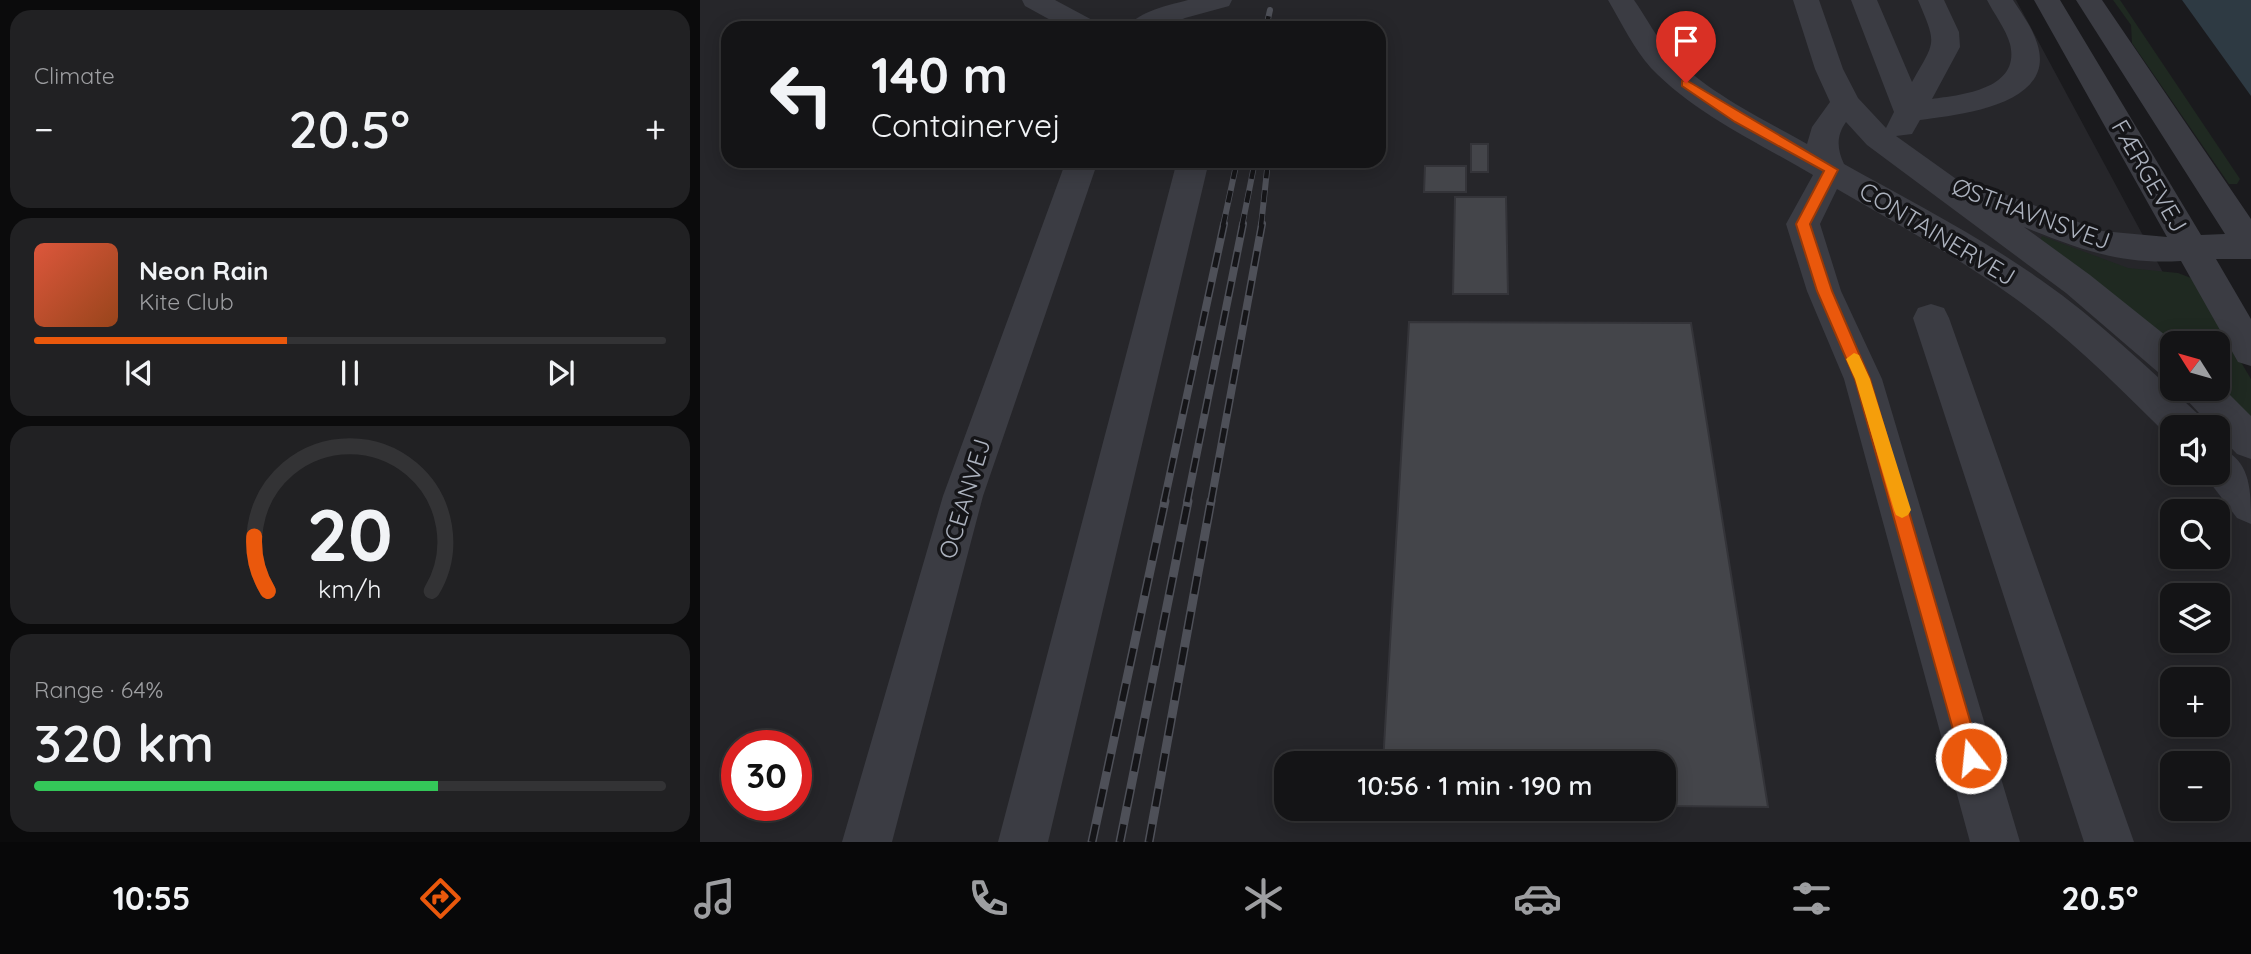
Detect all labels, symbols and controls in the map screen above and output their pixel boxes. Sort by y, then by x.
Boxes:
pin [1656,11,1716,83]
icon: arrive [1667,22,1705,60]
text: 140 m [871,44,1008,105]
icon: left [756,49,847,140]
text: Climate [34,61,115,90]
text: 20.5° [288,96,410,161]
text: − [34,105,54,153]
text: + [645,105,666,153]
text: Containervej [871,105,1061,145]
street label: FÆRGEVEJ [2106,114,2194,237]
street label: ØSTHAVNSVEJ [1948,171,2114,256]
street label: CONTAINERVEJ [1854,175,2021,291]
text: Neon Rain [139,254,268,287]
text: Kite Club [139,287,234,316]
north arrow [2160,331,2230,401]
map controls [2160,331,2230,821]
icon: previous [120,354,158,392]
icon: pause [331,354,369,392]
icon: next [542,354,580,392]
button: sound [2160,415,2230,485]
street label: OCEANVEJ [932,435,996,562]
text: 20 [307,488,393,579]
button: search [2160,499,2230,569]
text: km/h [318,573,382,604]
button: layers [2160,583,2230,653]
button: + [2160,667,2230,737]
text: Range · 64% [34,675,163,704]
text: 320 km [34,710,214,775]
position arrow [1934,721,2008,795]
speed limit sign: 30 [721,730,812,821]
button: − [2160,751,2230,821]
text: 10:56 · 1 min · 190 m [1357,769,1593,802]
icon: directions [416,874,465,923]
icon: music [690,874,739,923]
icon: phone [964,874,1013,923]
icon: climate [1239,874,1288,923]
icon: car [1513,874,1562,923]
icon: filters [1787,874,1836,923]
text: 10:55 [113,878,190,918]
text: 20.5° [2061,878,2138,918]

